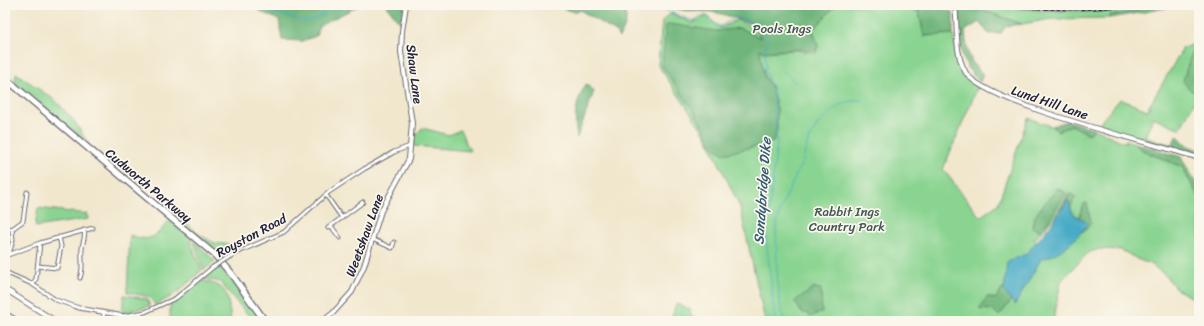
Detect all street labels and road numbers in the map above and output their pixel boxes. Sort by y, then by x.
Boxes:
street label: Shaw Lane [399,43,430,105]
street label: Lund Hill Lane [1008,79,1092,126]
street label: Cudworth Parkway [100,142,198,229]
street label: Weetshaw Lane [339,190,390,280]
street label: Royston Road [212,207,292,264]

